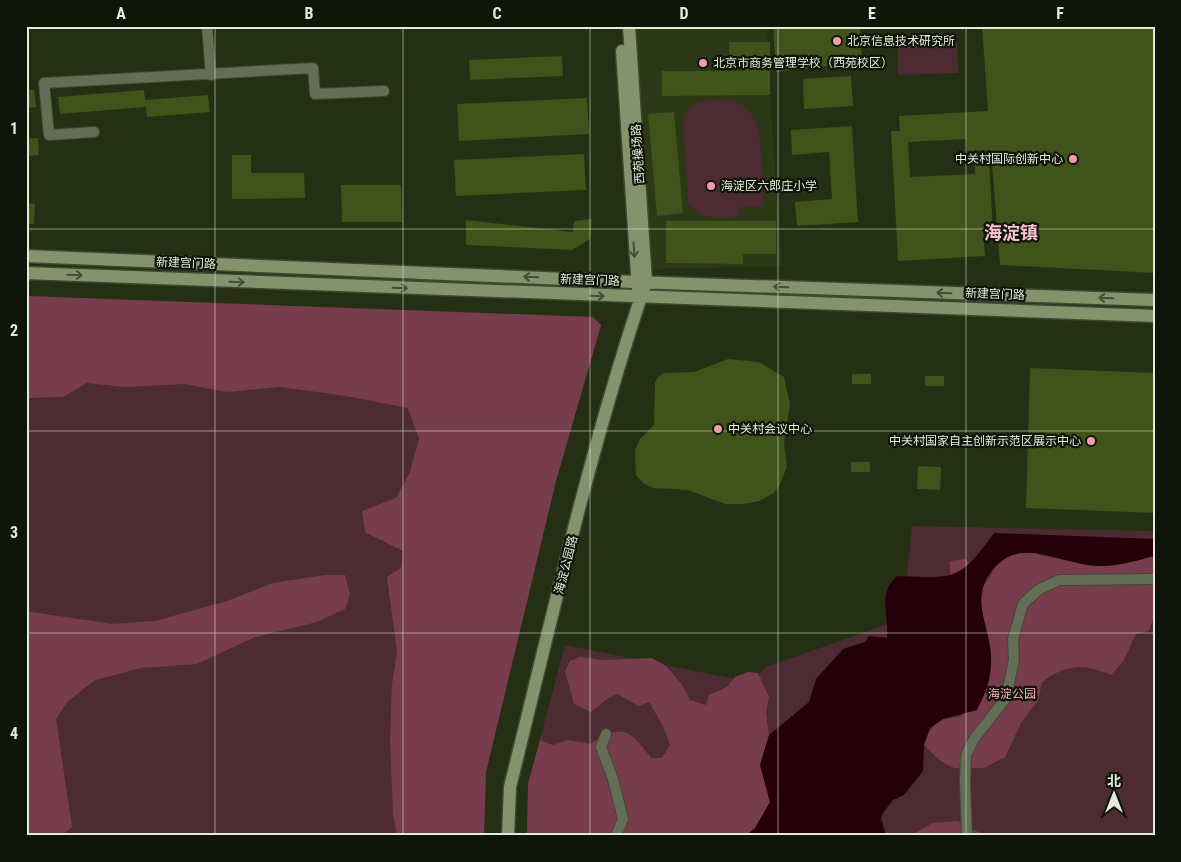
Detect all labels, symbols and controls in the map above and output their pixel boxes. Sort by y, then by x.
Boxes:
text: A [116,4,126,23]
text: B [305,4,314,23]
text: C [492,4,502,23]
text: D [679,4,689,23]
text: E [868,4,876,23]
text: F [1056,4,1064,23]
place label: 北京信息技术研究所 [847,34,955,48]
marker: 北京信息技术研究所 [831,35,843,47]
place label: 北京市商务管理学校（西苑校区） [713,56,893,70]
marker: 北京市商务管理学校（西苑校区） [697,57,709,69]
text: 1 [10,119,18,138]
street label: 西苑操场路 [629,124,647,184]
place label: 中关村国际创新中心 [955,152,1063,166]
marker: 中关村国际创新中心 [1067,153,1079,165]
place label: 海淀区六郎庄小学 [721,179,817,193]
marker: 海淀区六郎庄小学 [705,180,717,192]
district label: 海淀镇 [984,222,1038,243]
one-way arrow [629,241,638,257]
street label: 新建宫门路 [156,255,216,271]
one-way arrow [66,270,83,280]
street label: 新建宫门路 [560,272,620,288]
one-way arrow [524,273,540,282]
one-way arrow [229,277,245,286]
one-way arrow [773,282,790,292]
one-way arrow [391,283,407,293]
street label: 新建宫门路 [965,286,1025,302]
one-way arrow [936,288,952,297]
one-way arrow [588,291,605,301]
one-way arrow [1098,294,1114,303]
text: 2 [10,321,18,340]
place label: 中关村会议中心 [728,422,812,436]
marker: 中关村会议中心 [712,423,724,435]
place label: 中关村国家自主创新示范区展示中心 [889,434,1081,448]
marker: 中关村国家自主创新示范区展示中心 [1085,435,1097,447]
text: 3 [10,523,18,542]
street label: 海淀公园路 [552,534,580,596]
park label: 海淀公园 [988,687,1036,701]
text: 4 [10,724,18,743]
north arrow [1088,770,1138,820]
text: 北 [1107,773,1121,789]

